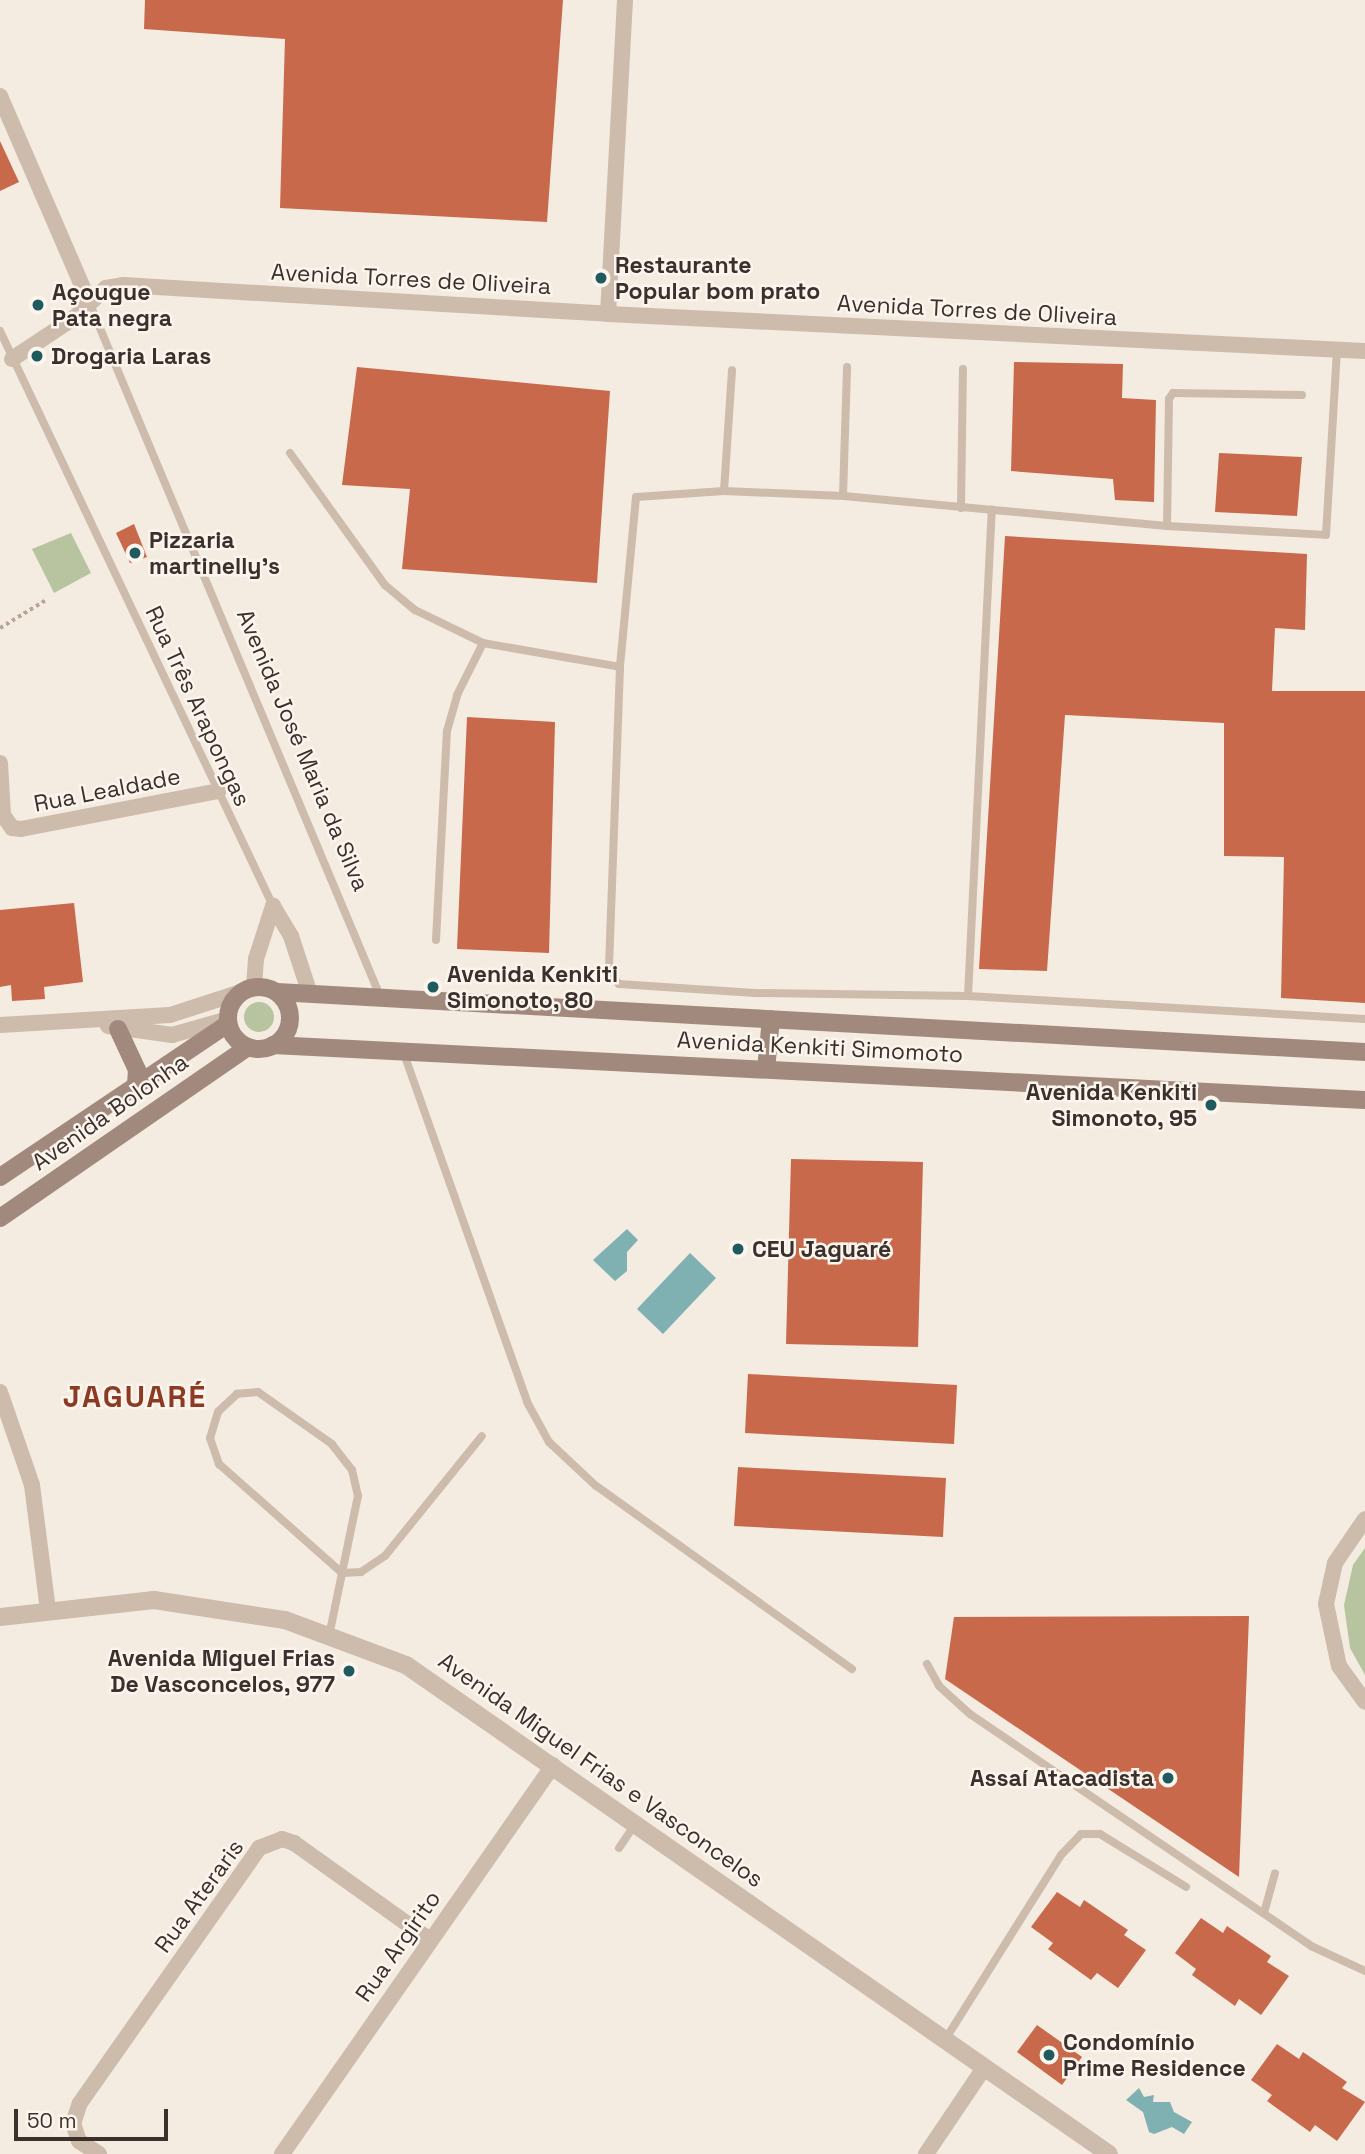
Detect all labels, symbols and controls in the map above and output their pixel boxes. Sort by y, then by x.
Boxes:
place label: Restaurante Popular bom prato [615,251,820,305]
street label: Avenida Torres de Oliveira [270,258,552,300]
marker: Restaurante Popular bom prato [593,270,609,286]
place label: Açougue Pata negra [52,278,172,332]
street label: Avenida Torres de Oliveira [836,289,1118,331]
marker: Açougue Pata negra [30,297,46,313]
place label: Drogaria Laras [51,342,211,370]
marker: Drogaria Laras [29,348,45,364]
place label: Pizzaria martinelly's [149,526,280,580]
marker: Pizzaria martinelly's [127,545,143,561]
street label: Rua Três Arapongas [139,601,257,811]
street label: Avenida José Maria da Silva [231,605,375,895]
street label: Rua Lealdade [31,762,183,818]
place label: Avenida Kenkiti Simonoto, 80 [447,960,618,1014]
marker: Avenida Kenkiti Simonoto, 80 [425,979,441,995]
street label: Avenida Kenkiti Simomoto [676,1026,964,1068]
street label: Avenida Bolonha [27,1048,193,1176]
place label: Avenida Kenkiti Simonoto, 95 [1026,1078,1197,1132]
marker: Avenida Kenkiti Simonoto, 95 [1203,1097,1219,1113]
place label: CEU Jaguaré [752,1235,891,1263]
marker: CEU Jaguaré [730,1241,746,1257]
district label: JAGUARÉ [64,1379,206,1415]
place label: Avenida Miguel Frias De Vasconcelos, 977 [108,1644,335,1698]
street label: Avenida Miguel Frias e Vasconcelos [433,1647,769,1893]
marker: Avenida Miguel Frias De Vasconcelos, 977 [341,1663,357,1679]
place label: Assaí Atacadista [970,1764,1154,1792]
marker: Assaí Atacadista [1160,1770,1176,1786]
street label: Rua Ateraris [149,1834,249,1958]
street label: Rua Argirito [350,1885,446,2007]
place label: Condomínio Prime Residence [1063,2028,1246,2082]
marker: Condomínio Prime Residence [1041,2047,1057,2063]
scale bar [18,2094,172,2138]
text: 50 m [27,2107,77,2134]

